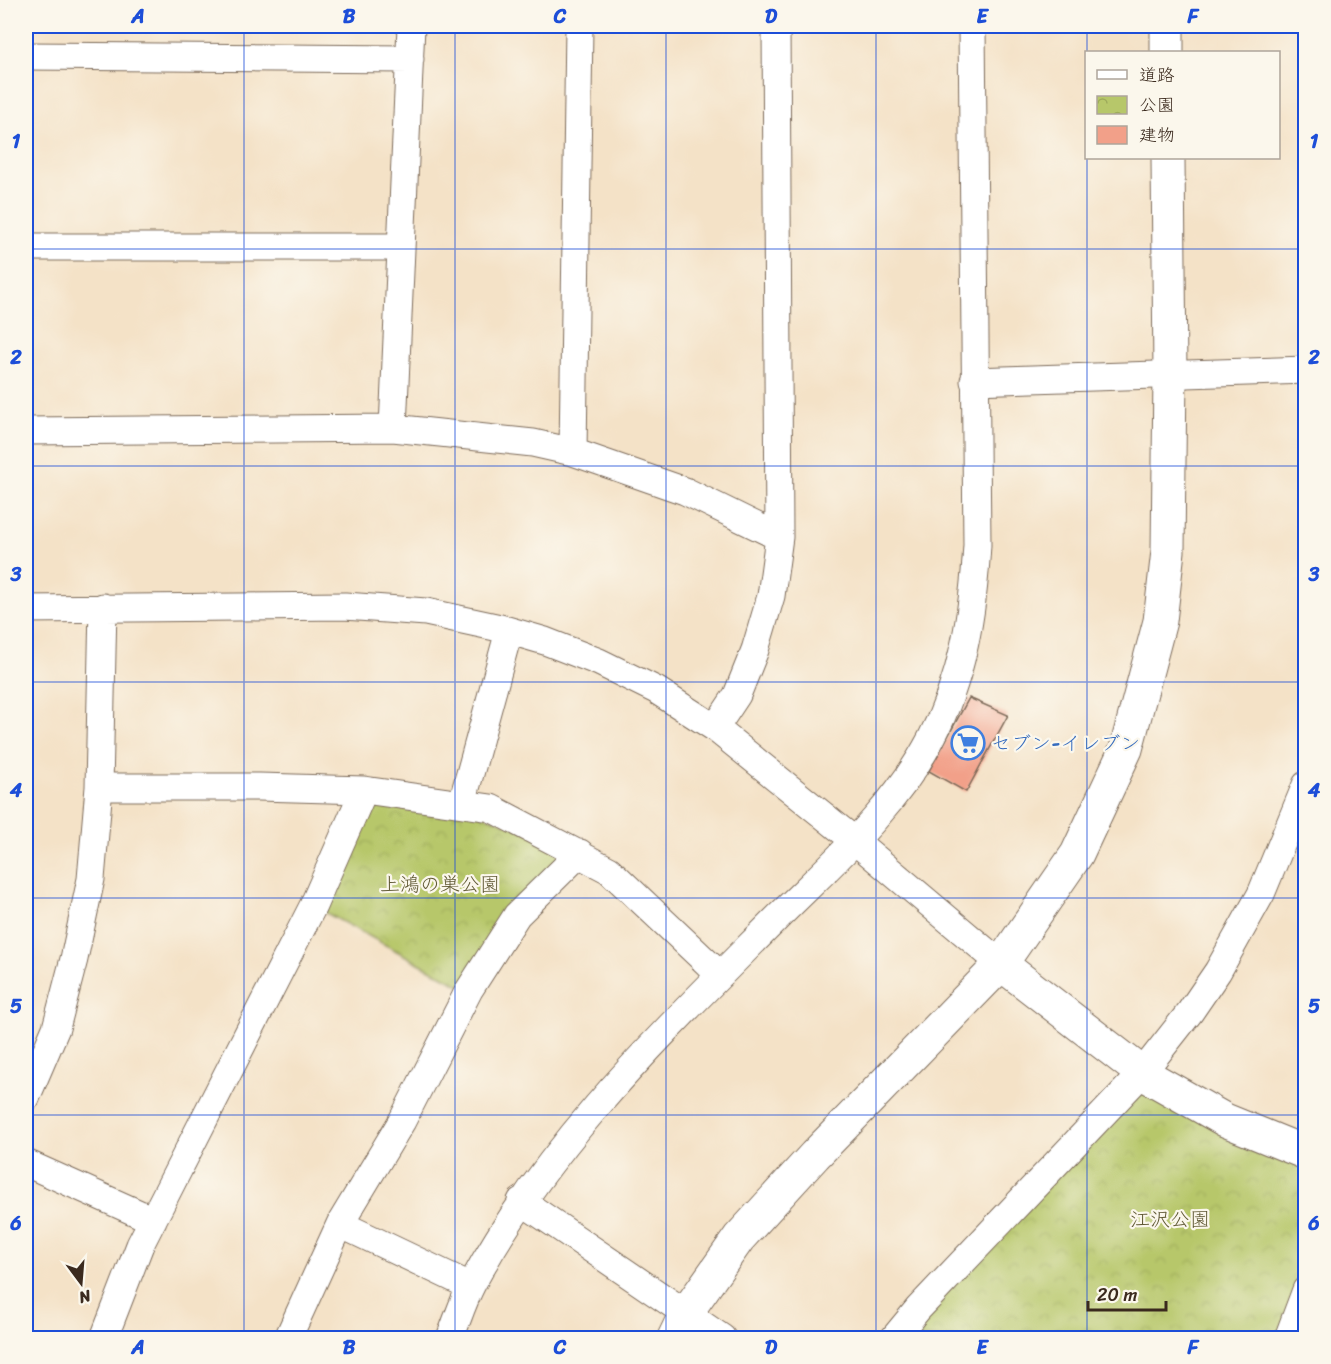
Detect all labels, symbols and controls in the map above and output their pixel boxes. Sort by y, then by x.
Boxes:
text: A [130,0,145,34]
text: B [343,0,356,34]
text: C [553,0,567,34]
text: D [765,0,778,34]
text: E [976,0,989,34]
text: F [1187,0,1200,34]
legend [1085,51,1280,159]
text: 道路 [1139,59,1175,91]
text: 公園 [1139,89,1175,121]
text: 建物 [1139,119,1175,151]
text: 1 [12,124,21,159]
text: 1 [1310,124,1319,159]
text: 2 [9,340,22,375]
text: 2 [1307,340,1320,375]
text: 3 [10,557,22,592]
text: 3 [1308,557,1320,592]
supermarket icon: セブン-イレブン [950,725,986,761]
place label: セブン-イレブン [991,726,1140,761]
text: 4 [9,773,23,808]
text: 4 [1307,773,1321,808]
park label: 上鴻の巣公園 [380,867,500,902]
text: 5 [10,989,22,1024]
text: 5 [1308,989,1320,1024]
park label: 江沢公園 [1130,1202,1210,1237]
text: 6 [9,1206,22,1241]
text: 6 [1307,1206,1320,1241]
north arrow [51,1253,111,1313]
scale bar [1088,1274,1166,1312]
text: 20 m [1097,1279,1137,1311]
text: N [75,1281,95,1313]
text: A [130,1330,145,1364]
text: B [343,1330,356,1364]
text: C [553,1330,567,1364]
text: D [765,1330,778,1364]
text: E [976,1330,989,1364]
text: F [1187,1330,1200,1364]

